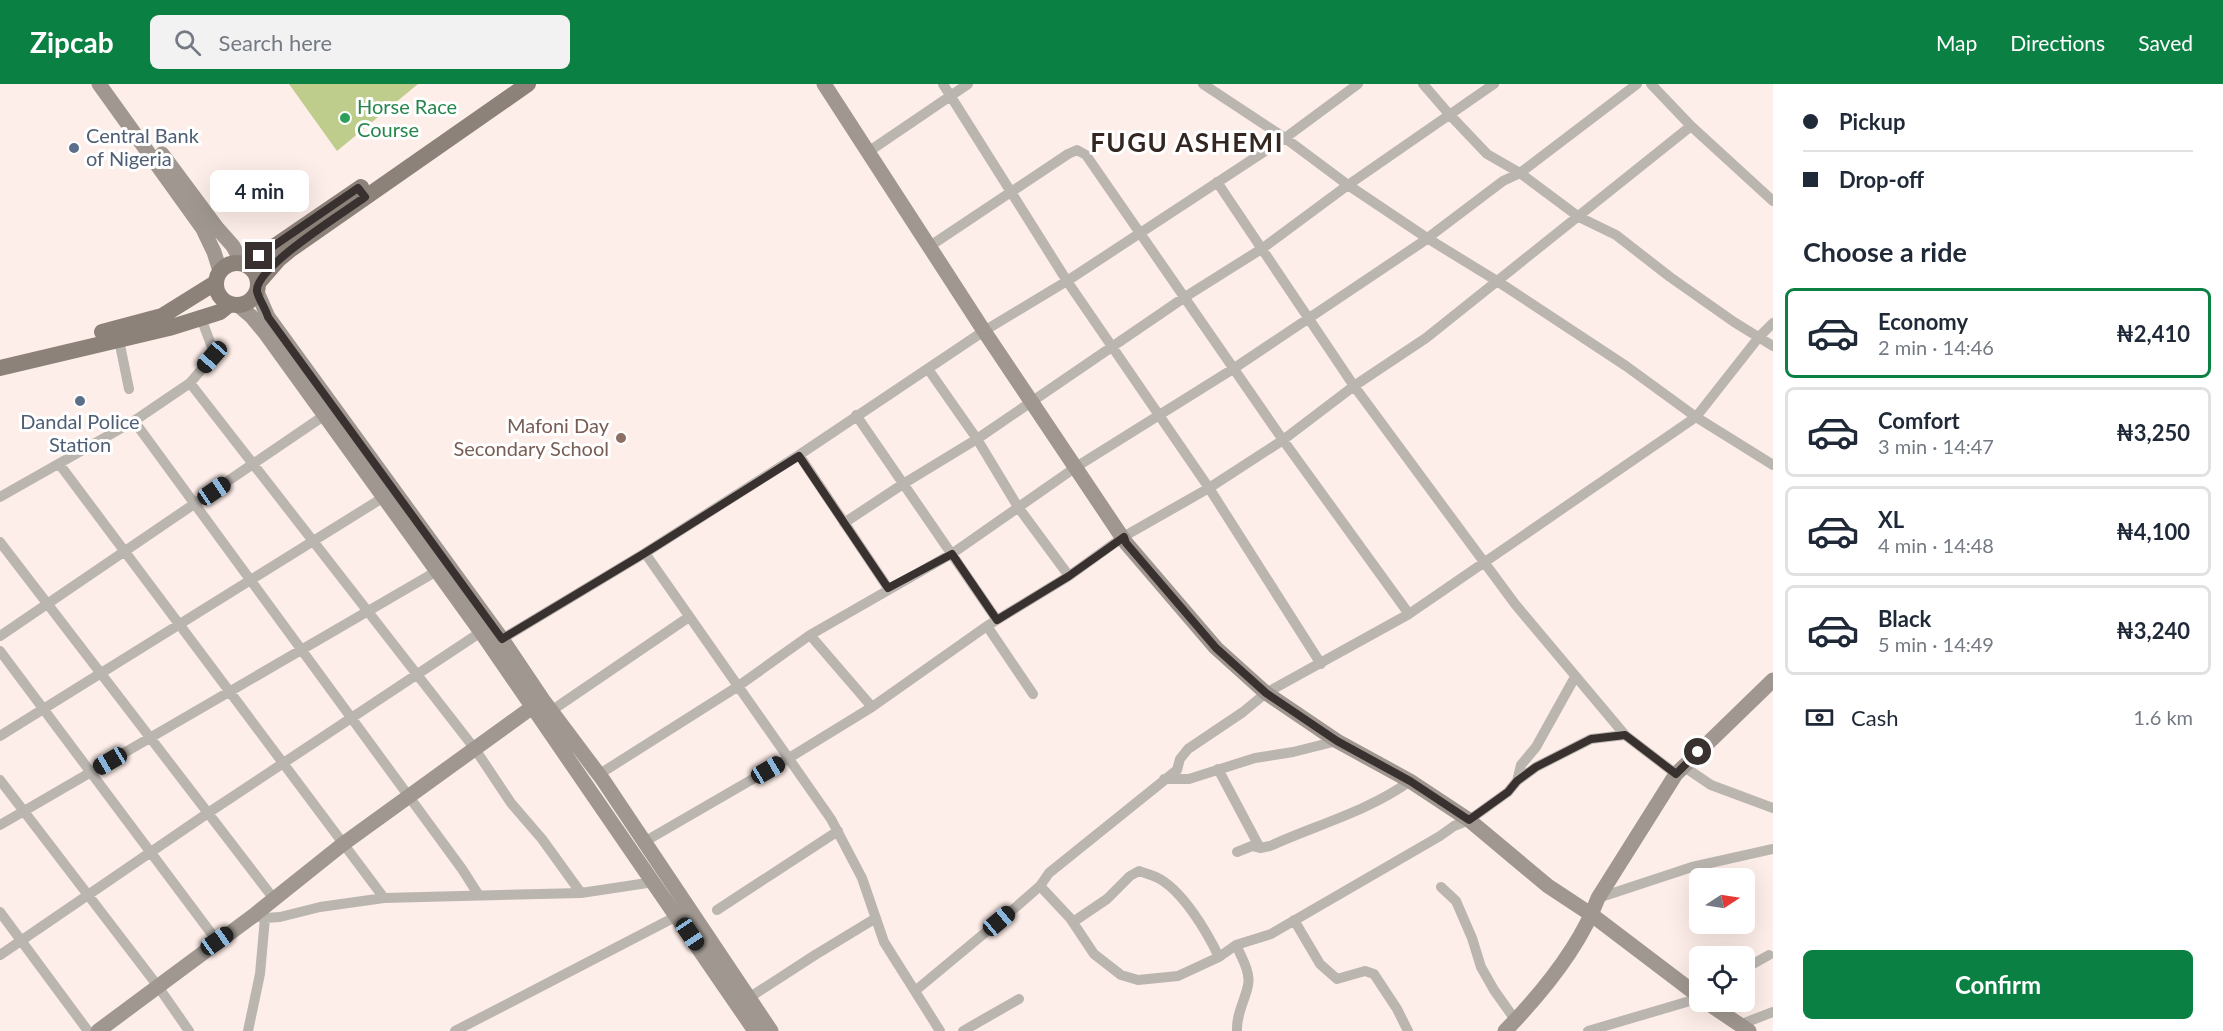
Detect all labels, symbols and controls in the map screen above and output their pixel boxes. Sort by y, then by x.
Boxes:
search box [150,15,570,69]
text: Zipcab [30,25,114,59]
icon: search [171,26,204,59]
text: Search here [219,29,332,56]
text: Map [1936,30,1977,55]
text: Directions [2010,30,2105,55]
text: Saved [2138,30,2193,55]
place label: Horse Race Course [357,94,457,141]
text: Pickup [1839,108,1905,135]
marker: Horse Race Course [338,111,352,125]
place label: Central Bank of Nigeria [86,123,200,170]
district label: FUGU ASHEMI [1090,126,1284,158]
marker: Central Bank of Nigeria [67,141,81,155]
text: Drop-off [1839,166,1924,193]
callout: 4 min [210,169,308,211]
text: 4 min [235,179,284,203]
text: Choose a ride [1803,235,1967,268]
route end [245,242,272,269]
icon: car [1806,306,1860,360]
text: Economy [1878,308,1968,335]
text: ₦2,410 [2116,320,2190,347]
text: 2 min · 14:46 [1878,335,1994,359]
car [193,338,231,376]
marker: Dandal Police Station [73,394,87,408]
icon: car [1806,405,1860,459]
text: Comfort [1878,407,1960,434]
place label: Dandal Police Station [20,409,140,456]
place label: Mafoni Day Secondary School [454,413,610,460]
text: ₦3,250 [2116,419,2190,446]
marker: Mafoni Day Secondary School [614,431,628,445]
text: 3 min · 14:47 [1878,434,1994,458]
car [194,473,234,509]
icon: car [1806,504,1860,558]
text: XL [1878,506,1904,533]
text: ₦4,100 [2116,518,2190,545]
text: 4 min · 14:48 [1878,533,1994,557]
icon: car [1806,603,1860,657]
text: Black [1878,605,1931,632]
text: ₦3,240 [2116,617,2190,644]
text: 5 min · 14:49 [1878,632,1994,656]
icon: cash [1803,701,1836,734]
text: Cash [1851,704,1898,731]
text: 1.6 km [2133,705,2193,729]
route start [1684,738,1711,765]
car [90,744,130,778]
car [748,753,788,787]
north arrow [1689,868,1755,934]
map controls [1689,868,1755,1012]
car [979,903,1019,939]
car [672,914,708,954]
car [197,923,237,959]
button: locate [1689,946,1755,1012]
button: Confirm [1803,950,2193,1019]

